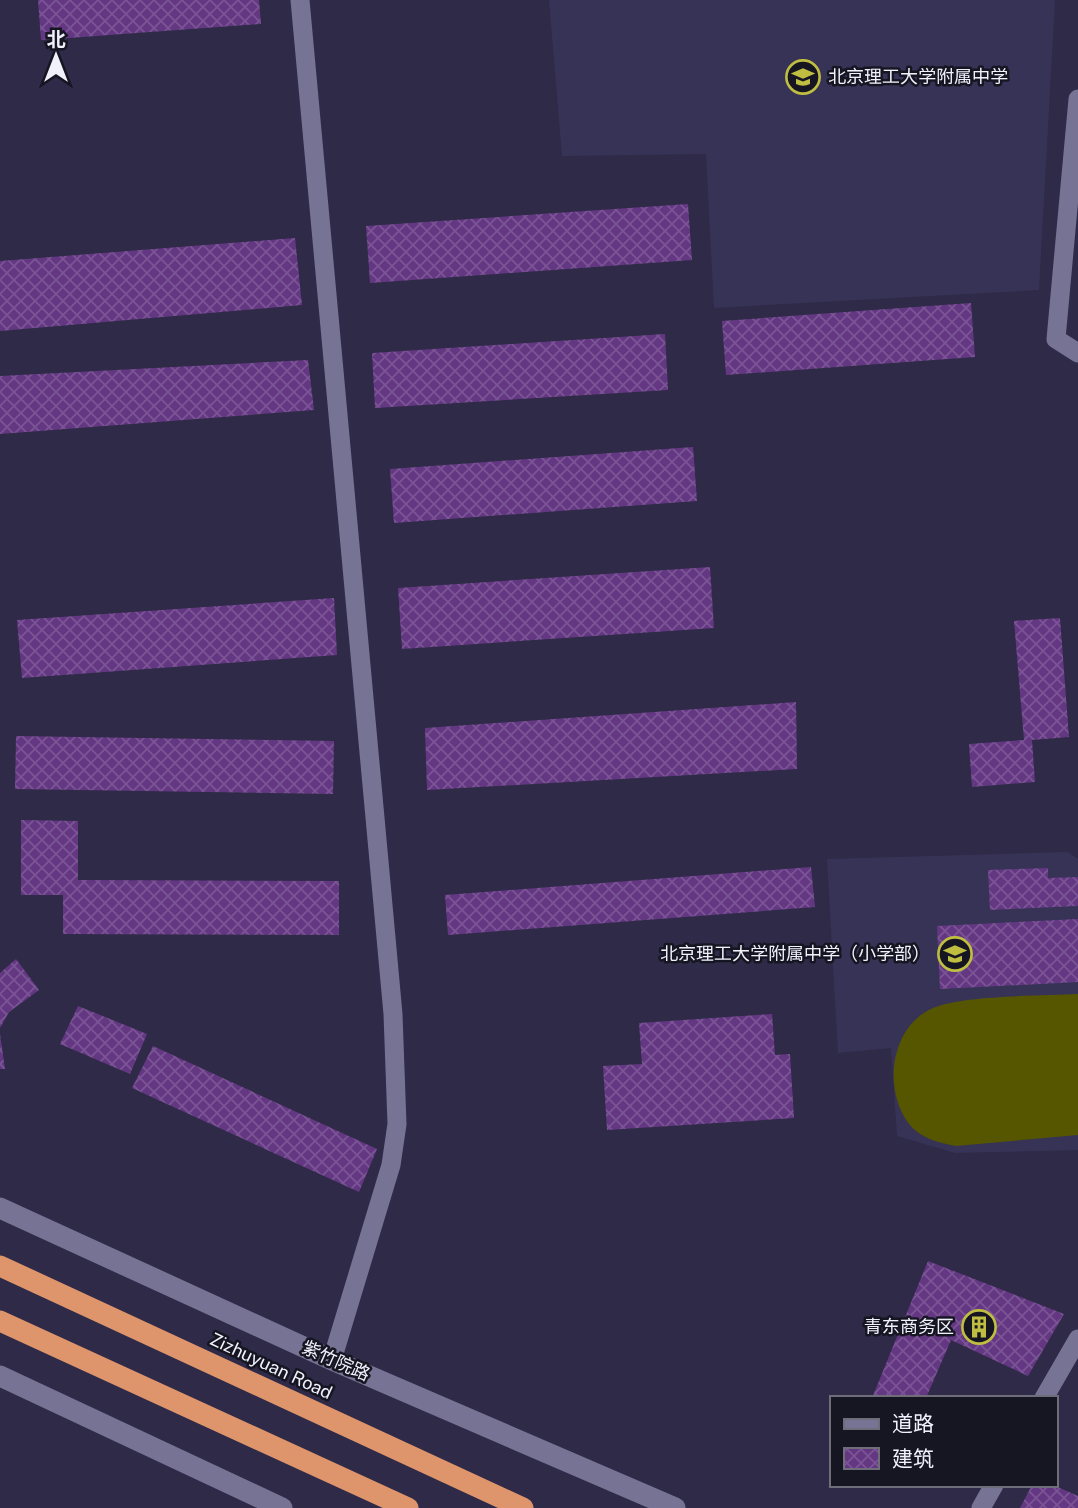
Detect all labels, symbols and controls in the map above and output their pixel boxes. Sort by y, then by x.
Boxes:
north arrow [21,21,91,91]
text: 北 [46,28,66,50]
school or university icon: 北京理工大学附属中学 [784,58,822,96]
place label: 北京理工大学附属中学 [828,66,1008,87]
school or university icon: 北京理工大学附属中学（小学部） [936,935,974,973]
place label: 北京理工大学附属中学（小学部） [660,943,930,964]
building icon: 青东商务区 [960,1308,998,1346]
place label: 青东商务区 [864,1316,954,1337]
street label: Zizhuyuan Road [207,1328,336,1403]
street label: 紫竹院路 [299,1336,373,1385]
legend [830,1396,1057,1487]
text: 道路 [892,1411,934,1436]
text: 建筑 [892,1446,934,1471]

